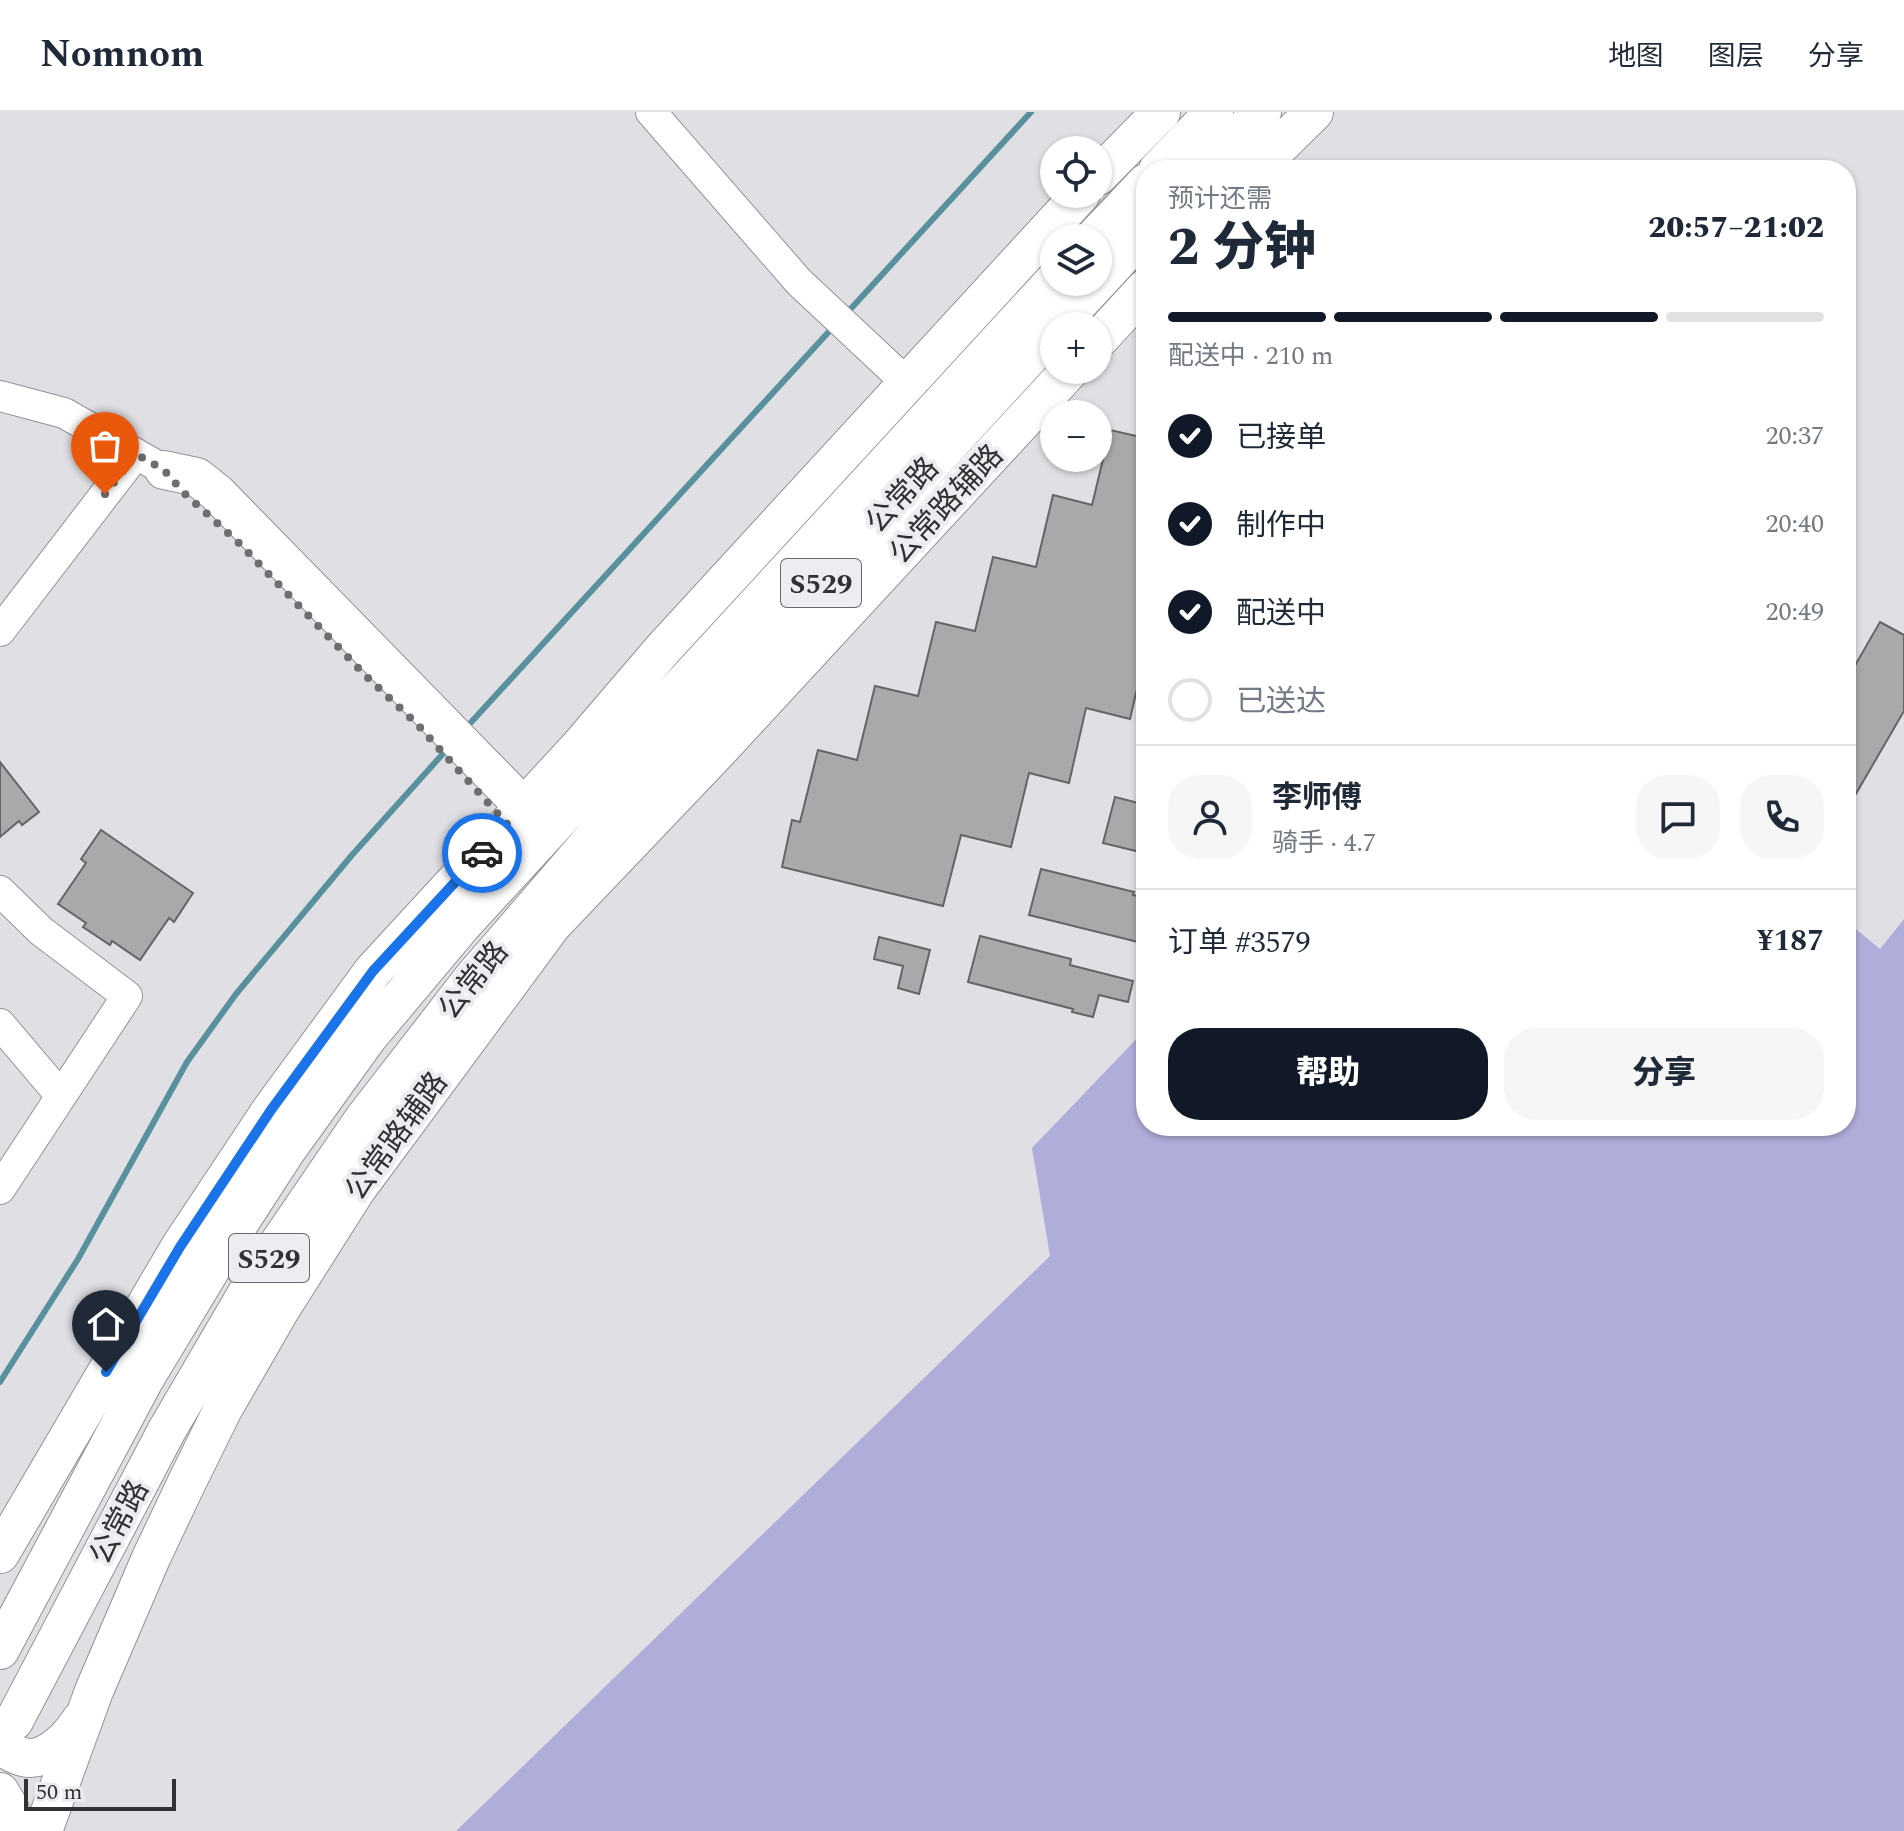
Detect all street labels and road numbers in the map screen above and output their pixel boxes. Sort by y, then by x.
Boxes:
street label: 公常路辅路 [879,434,1015,575]
street label: 公常路 [855,447,950,544]
road number: S529 [781,559,861,607]
street label: 公常路 [428,931,520,1030]
street label: 公常路辅路 [334,1062,460,1211]
road number: S529 [229,1234,309,1282]
street label: 公常路 [78,1472,161,1573]

